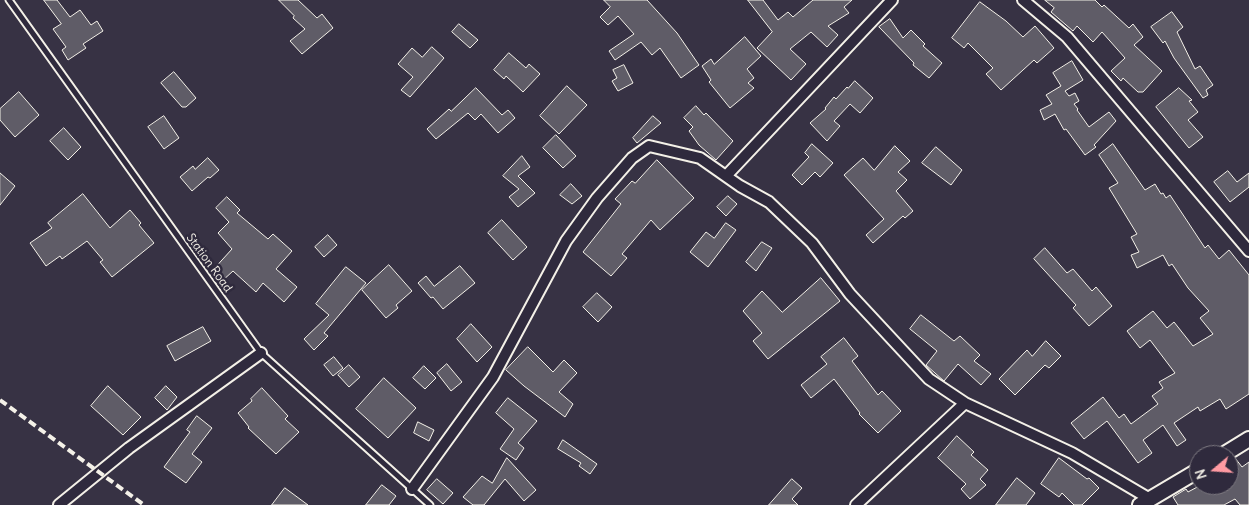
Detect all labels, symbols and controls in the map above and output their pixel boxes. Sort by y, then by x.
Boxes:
street label: Station Road [183,231,235,295]
north arrow [1189,445,1239,495]
text: N [1191,467,1211,482]

